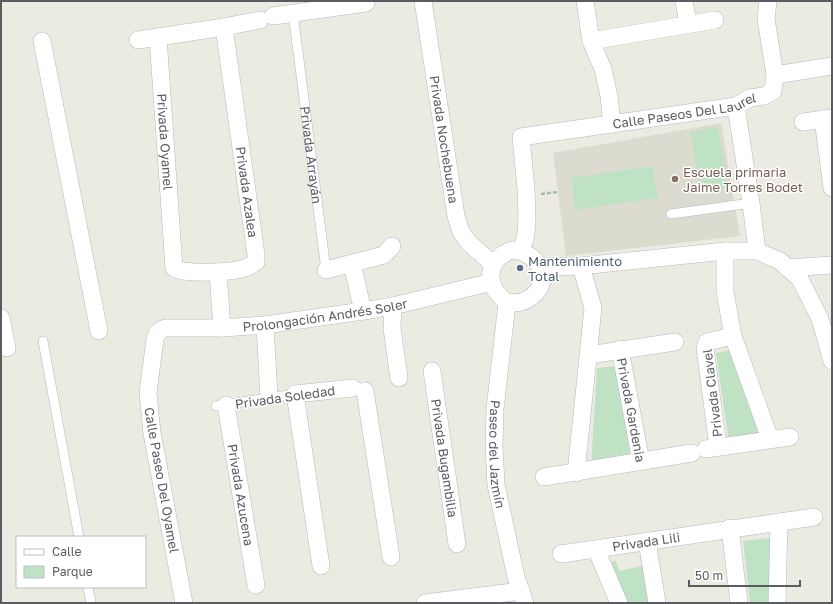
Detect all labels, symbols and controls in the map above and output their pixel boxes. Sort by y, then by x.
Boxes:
street label: Privada Nochebuena [427,74,462,204]
street label: Calle Paseos Del Laurel [611,89,757,132]
street label: Privada Oyamel [154,93,177,191]
street label: Privada Arrayán [297,105,325,204]
street label: Privada Azalea [233,146,261,238]
place label: Escuela primaria Jaime Torres Bodet [683,164,803,195]
marker: Escuela primaria Jaime Torres Bodet [670,174,680,184]
place label: Mantenimiento Total [528,253,622,284]
marker: Mantenimiento Total [515,263,525,273]
street label: Prolongación Andrés Soler [242,295,409,335]
street label: Privada Clavel [699,348,725,438]
street label: Privada Gardenia [614,356,649,463]
street label: Privada Soledad [234,382,336,412]
street label: Privada Bugambilia [428,398,461,519]
street label: Paseo del Jazmín [486,399,509,510]
street label: Calle Paseo Del Oyamel [141,406,183,554]
street label: Privada Azucena [225,443,257,547]
street label: Privada Lili [611,529,681,554]
legend [16,536,146,588]
text: Calle [52,544,82,559]
scale bar [689,562,800,588]
text: Parque [52,564,93,579]
text: 50 m [695,568,723,583]

